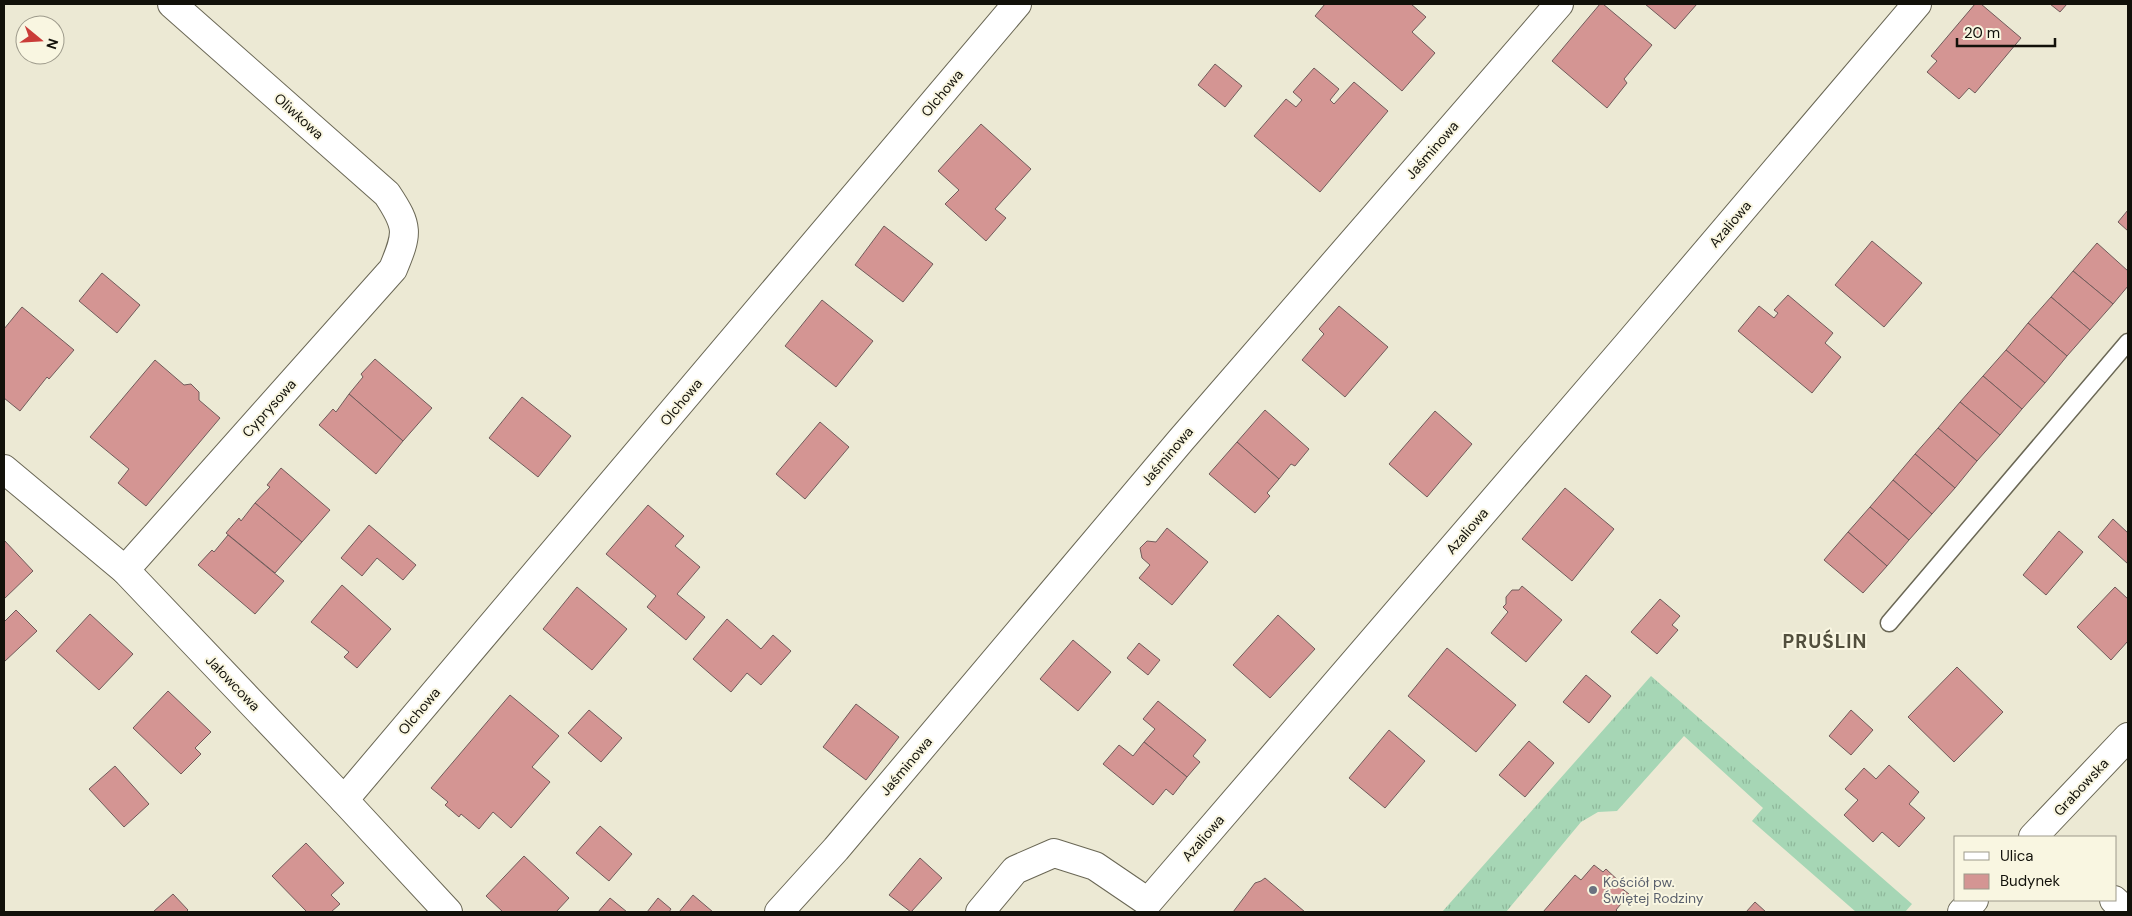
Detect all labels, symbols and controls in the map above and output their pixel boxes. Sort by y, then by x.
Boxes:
north arrow [15,15,65,65]
scale bar [1957,15,2054,47]
text: 20 m [1964,23,2000,43]
text: N [42,36,63,52]
street label: Olchowa [917,66,967,120]
street label: Oliwkowa [270,89,328,143]
street label: Jaśminowa [1402,117,1462,183]
street label: Azaliowa [1705,197,1755,251]
street label: Cyprysowa [238,375,300,441]
street label: Olchowa [656,375,706,429]
street label: Jaśminowa [1137,423,1197,489]
street label: Azaliowa [1442,504,1492,558]
district label: PRUŚLIN [1783,629,1867,654]
street label: Jałowcowa [202,651,264,715]
street label: Olchowa [394,684,444,738]
street label: Jaśminowa [876,733,936,799]
street label: Grabowska [2050,754,2112,820]
street label: Azaliowa [1178,811,1228,865]
legend [1954,836,2117,901]
text: Ulica [2000,846,2034,866]
text: Budynek [2000,871,2061,891]
place label: Kościół pw. Świętej Rodziny [1603,873,1704,907]
marker: Kościół pw. Świętej Rodziny [1587,884,1599,896]

